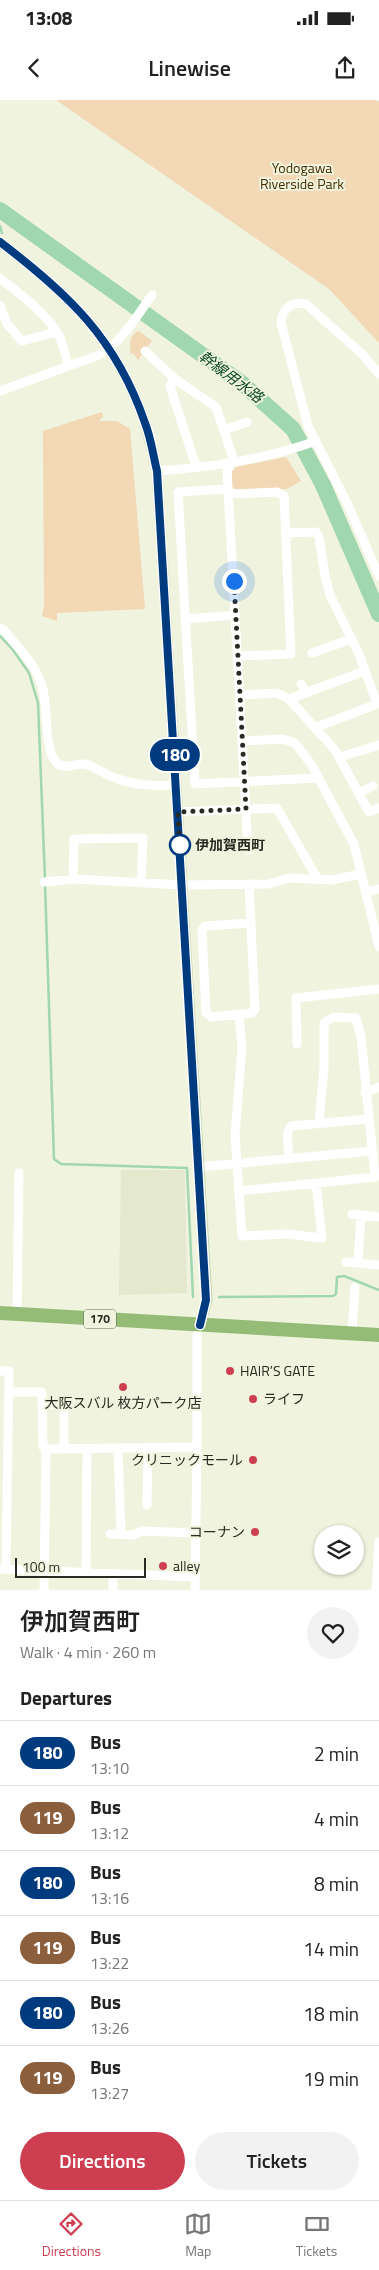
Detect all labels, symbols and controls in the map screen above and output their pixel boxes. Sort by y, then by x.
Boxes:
text: 13:08 [25,3,72,32]
text: Linewise [148,51,231,85]
icon: back [20,54,48,82]
icon: share [331,54,359,82]
park label: Yodogawa Riverside Park [260,157,344,194]
water label: 幹線用水路 [194,345,270,410]
your location [222,569,247,594]
line badge: 180 [146,739,204,771]
text: 180 [160,741,190,768]
marker: 伊加賀西町 [169,834,191,856]
place label: 伊加賀西町 [195,834,265,855]
road number: 170 [84,1310,116,1328]
place label: HAIR’S GATE [240,1360,315,1381]
marker: HAIR’S GATE [224,1365,236,1377]
marker: 大阪スバル 枚方パーク店 [117,1381,129,1393]
place label: ライフ [263,1388,305,1409]
place label: 大阪スバル 枚方パーク店 [44,1392,202,1413]
marker: ライフ [247,1393,259,1405]
place label: クリニックモール [131,1449,243,1470]
marker: クリニックモール [247,1454,259,1466]
place label: コーナン [189,1521,245,1542]
map controls [314,1525,364,1575]
button: layers [314,1525,364,1575]
marker: コーナン [249,1526,261,1538]
scale bar [15,1555,146,1578]
place label: alley [173,1555,200,1576]
text: 100 m [22,1556,60,1577]
marker: alley [157,1560,169,1572]
text: 伊加賀西町 [20,1603,140,1639]
button: heart [307,1607,359,1659]
text: Walk · 4 min · 260 m [20,1640,156,1664]
text: Departures [20,1683,112,1712]
text: Bus [90,1727,121,1756]
text: 180 [32,1739,63,1766]
text: 2 min [314,1739,359,1768]
text: 13:10 [90,1756,129,1780]
text: Bus [90,1792,121,1821]
text: 119 [32,1804,63,1831]
text: 4 min [314,1804,359,1833]
text: 13:12 [90,1821,129,1845]
text: Bus [90,1857,121,1886]
text: 180 [32,1869,63,1896]
text: 8 min [314,1869,359,1898]
text: 13:16 [90,1886,129,1910]
text: Bus [90,1922,121,1951]
text: 119 [32,1934,63,1961]
text: 14 min [303,1934,359,1963]
text: 13:22 [90,1951,129,1975]
text: Bus [90,1987,121,2016]
text: 180 [32,1999,63,2026]
text: 18 min [303,1999,359,2028]
text: 13:26 [90,2016,129,2040]
text: Bus [90,2052,121,2081]
text: 119 [32,2064,63,2091]
text: 19 min [303,2064,359,2093]
text: 13:27 [90,2081,129,2105]
button: Directions [20,2132,185,2190]
button: Tickets [195,2132,359,2190]
tab: Directions [42,2210,101,2261]
tab: Map [184,2210,212,2261]
tab: Tickets [296,2210,337,2261]

